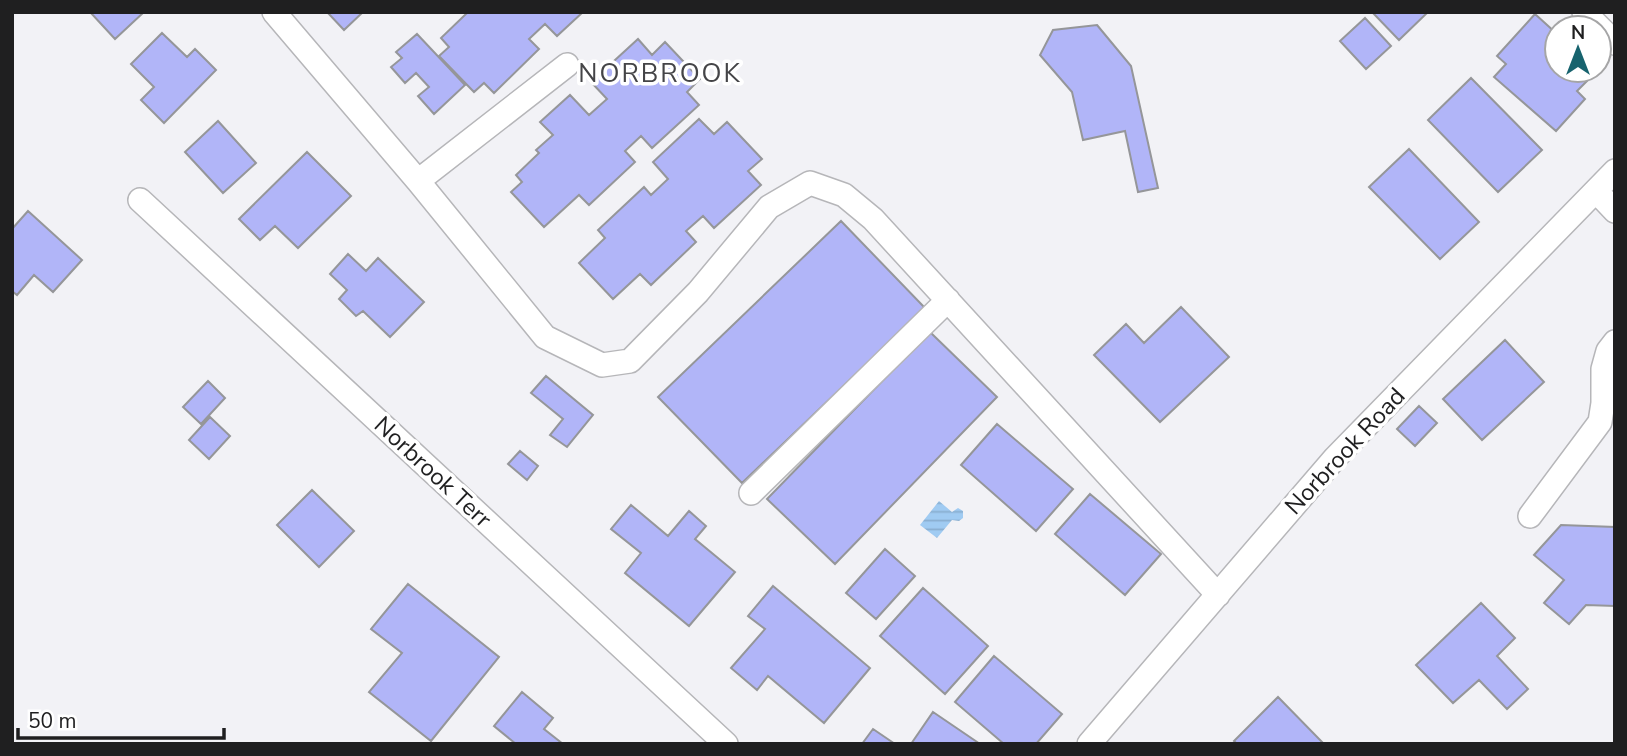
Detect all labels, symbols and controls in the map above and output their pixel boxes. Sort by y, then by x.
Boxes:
north arrow [1543,14,1613,84]
text: N [1571,20,1585,46]
district label: NORBROOK [578,56,742,91]
street label: Norbrook Road [1278,381,1412,521]
street label: Norbrook Terr [367,409,499,535]
scale bar [18,696,224,740]
text: 50 m [28,707,77,735]

